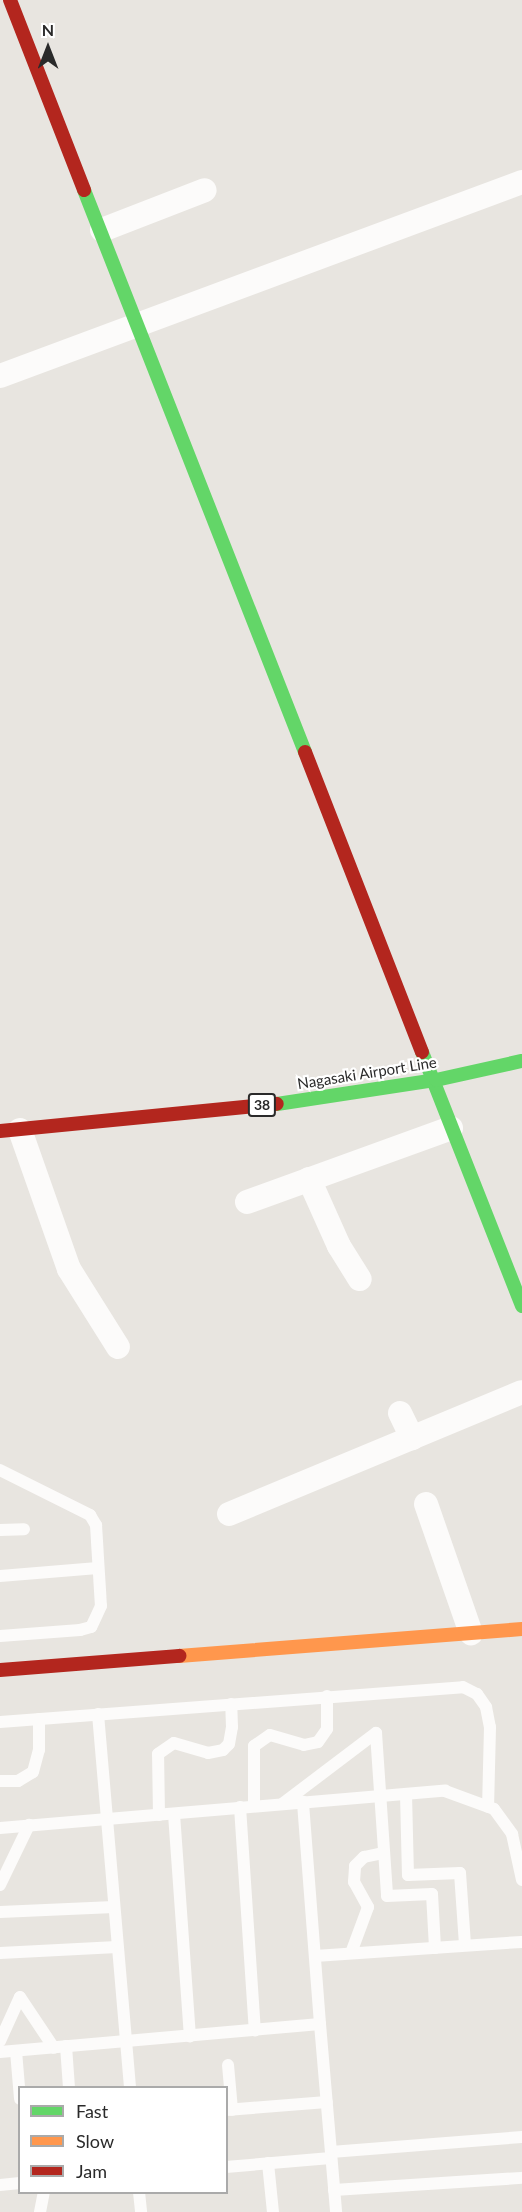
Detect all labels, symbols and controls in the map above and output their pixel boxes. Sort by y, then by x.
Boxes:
north arrow [18,18,78,78]
text: N [42,20,54,39]
street label: Nagasaki Airport Line [296,1053,438,1093]
road number: 38 [247,1094,277,1116]
legend [18,2086,228,2194]
text: Fast [76,2100,108,2122]
text: Slow [76,2130,114,2152]
text: Jam [76,2160,107,2182]

